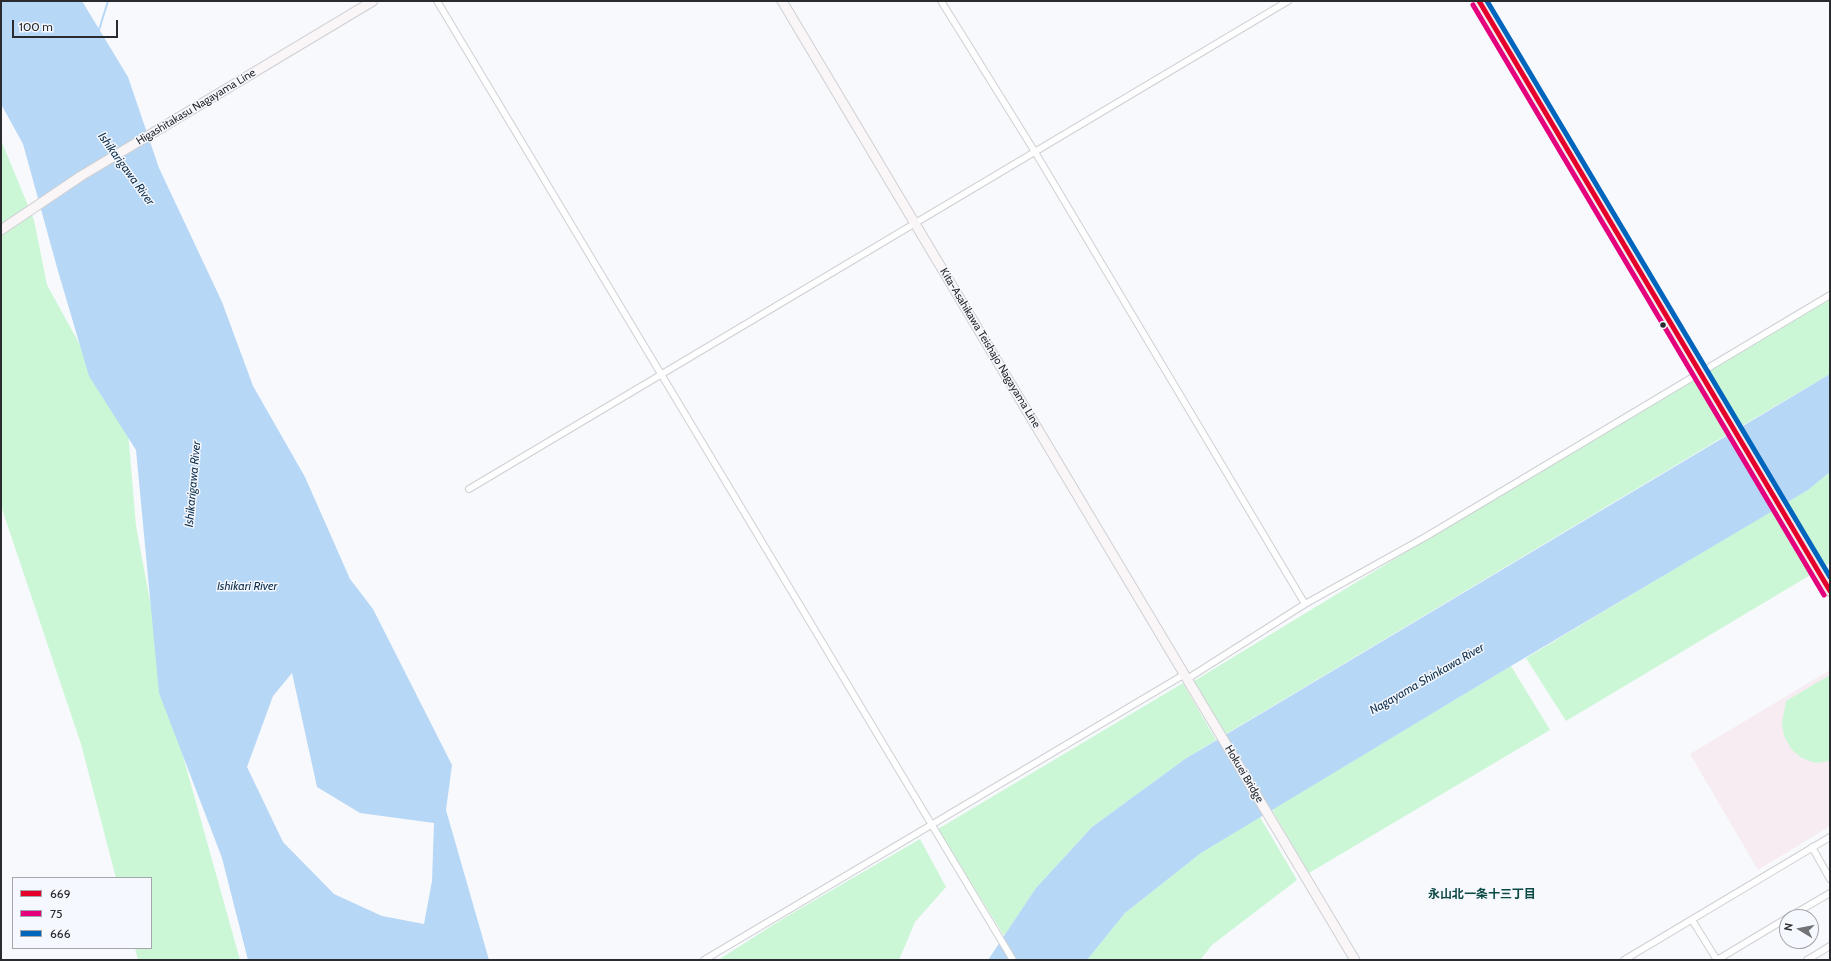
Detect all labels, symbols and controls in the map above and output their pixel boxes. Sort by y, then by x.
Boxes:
scale bar [14,12,120,38]
text: 100 m [19,19,53,34]
street label: Higashitakasu Nagayama Line [134,66,258,148]
water label: Ishikarigawa River [95,130,157,208]
street label: Kita-Asahikawa Teishajo Nagayama Line [937,266,1043,430]
unlabelled marker [1658,320,1668,330]
water label: Ishikarigawa River [182,440,204,528]
water label: Ishikari River [217,579,277,593]
water label: Nagayama Shinkawa River [1367,640,1487,718]
street label: Hokuei Bridge [1222,743,1266,805]
legend [12,877,152,949]
text: 669 [50,886,70,901]
district label: 永山北一条十三丁目 [1428,887,1536,901]
text: 75 [50,906,63,921]
north arrow [1779,909,1819,949]
text: N [1781,922,1796,932]
text: 666 [50,926,70,941]

